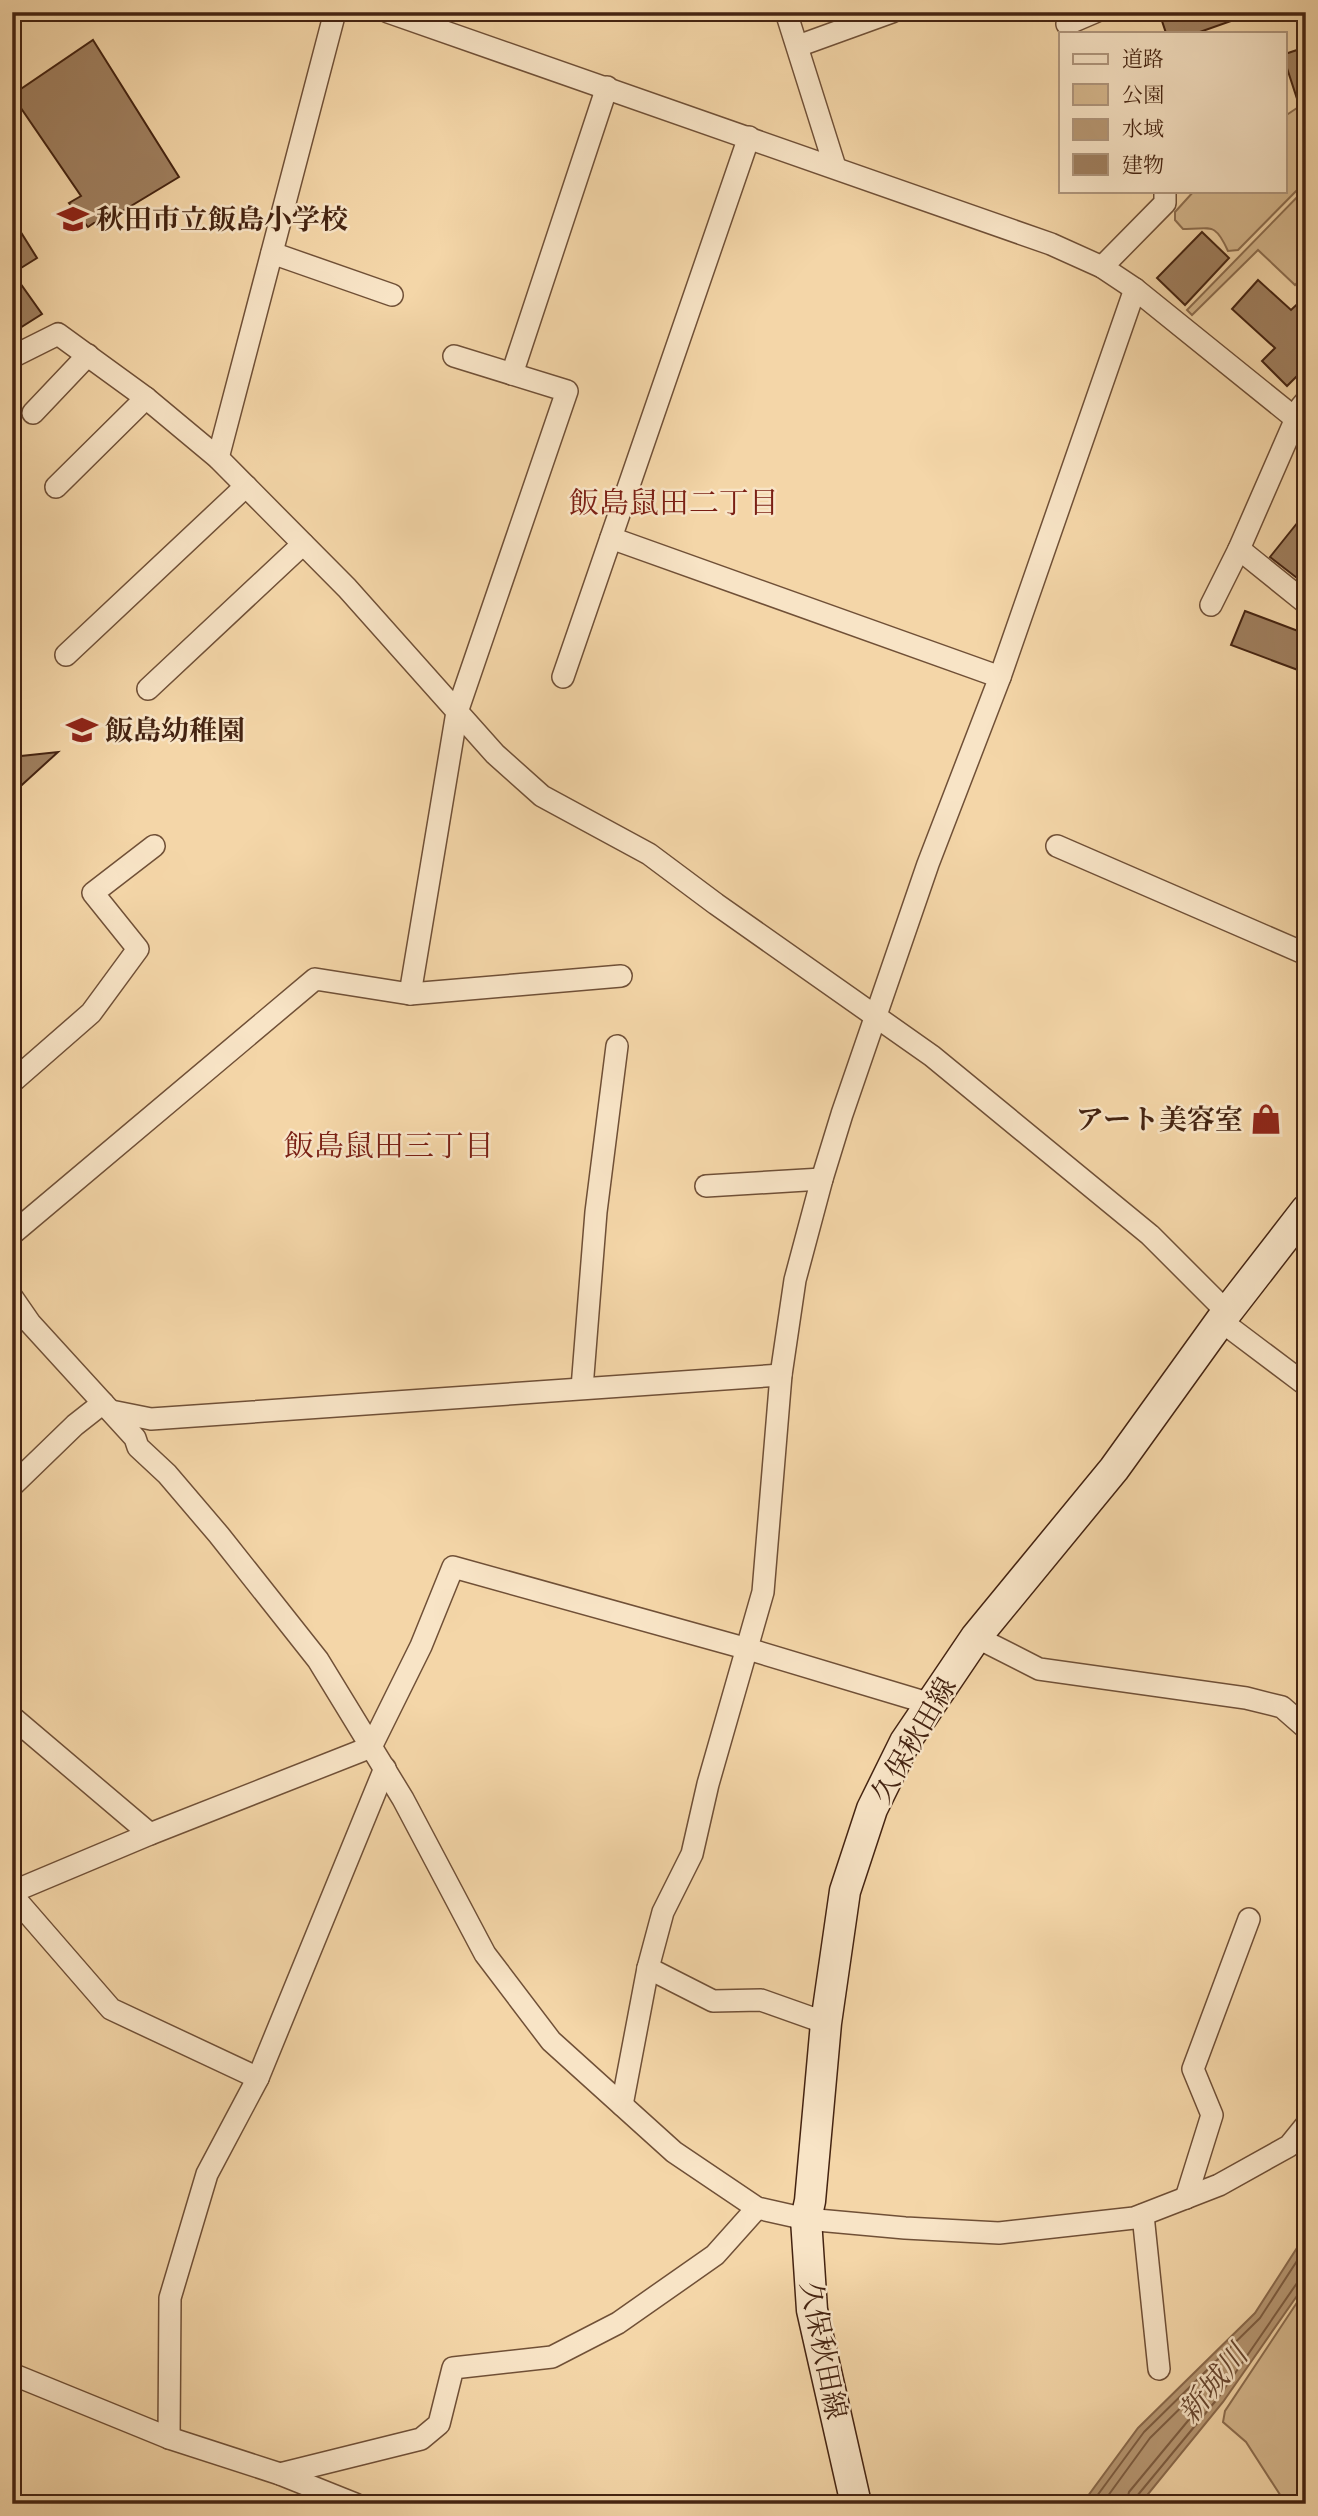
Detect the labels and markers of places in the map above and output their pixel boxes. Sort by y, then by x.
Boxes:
school or university icon: 秋田市立飯島小学校 [56,202,90,236]
place label: 秋田市立飯島小学校 [96,203,348,238]
school or university icon: 飯島幼稚園 [65,713,99,747]
place label: 飯島幼稚園 [105,714,245,749]
shop icon: アート美容室 [1249,1102,1283,1136]
place label: アート美容室 [1076,1103,1243,1138]

